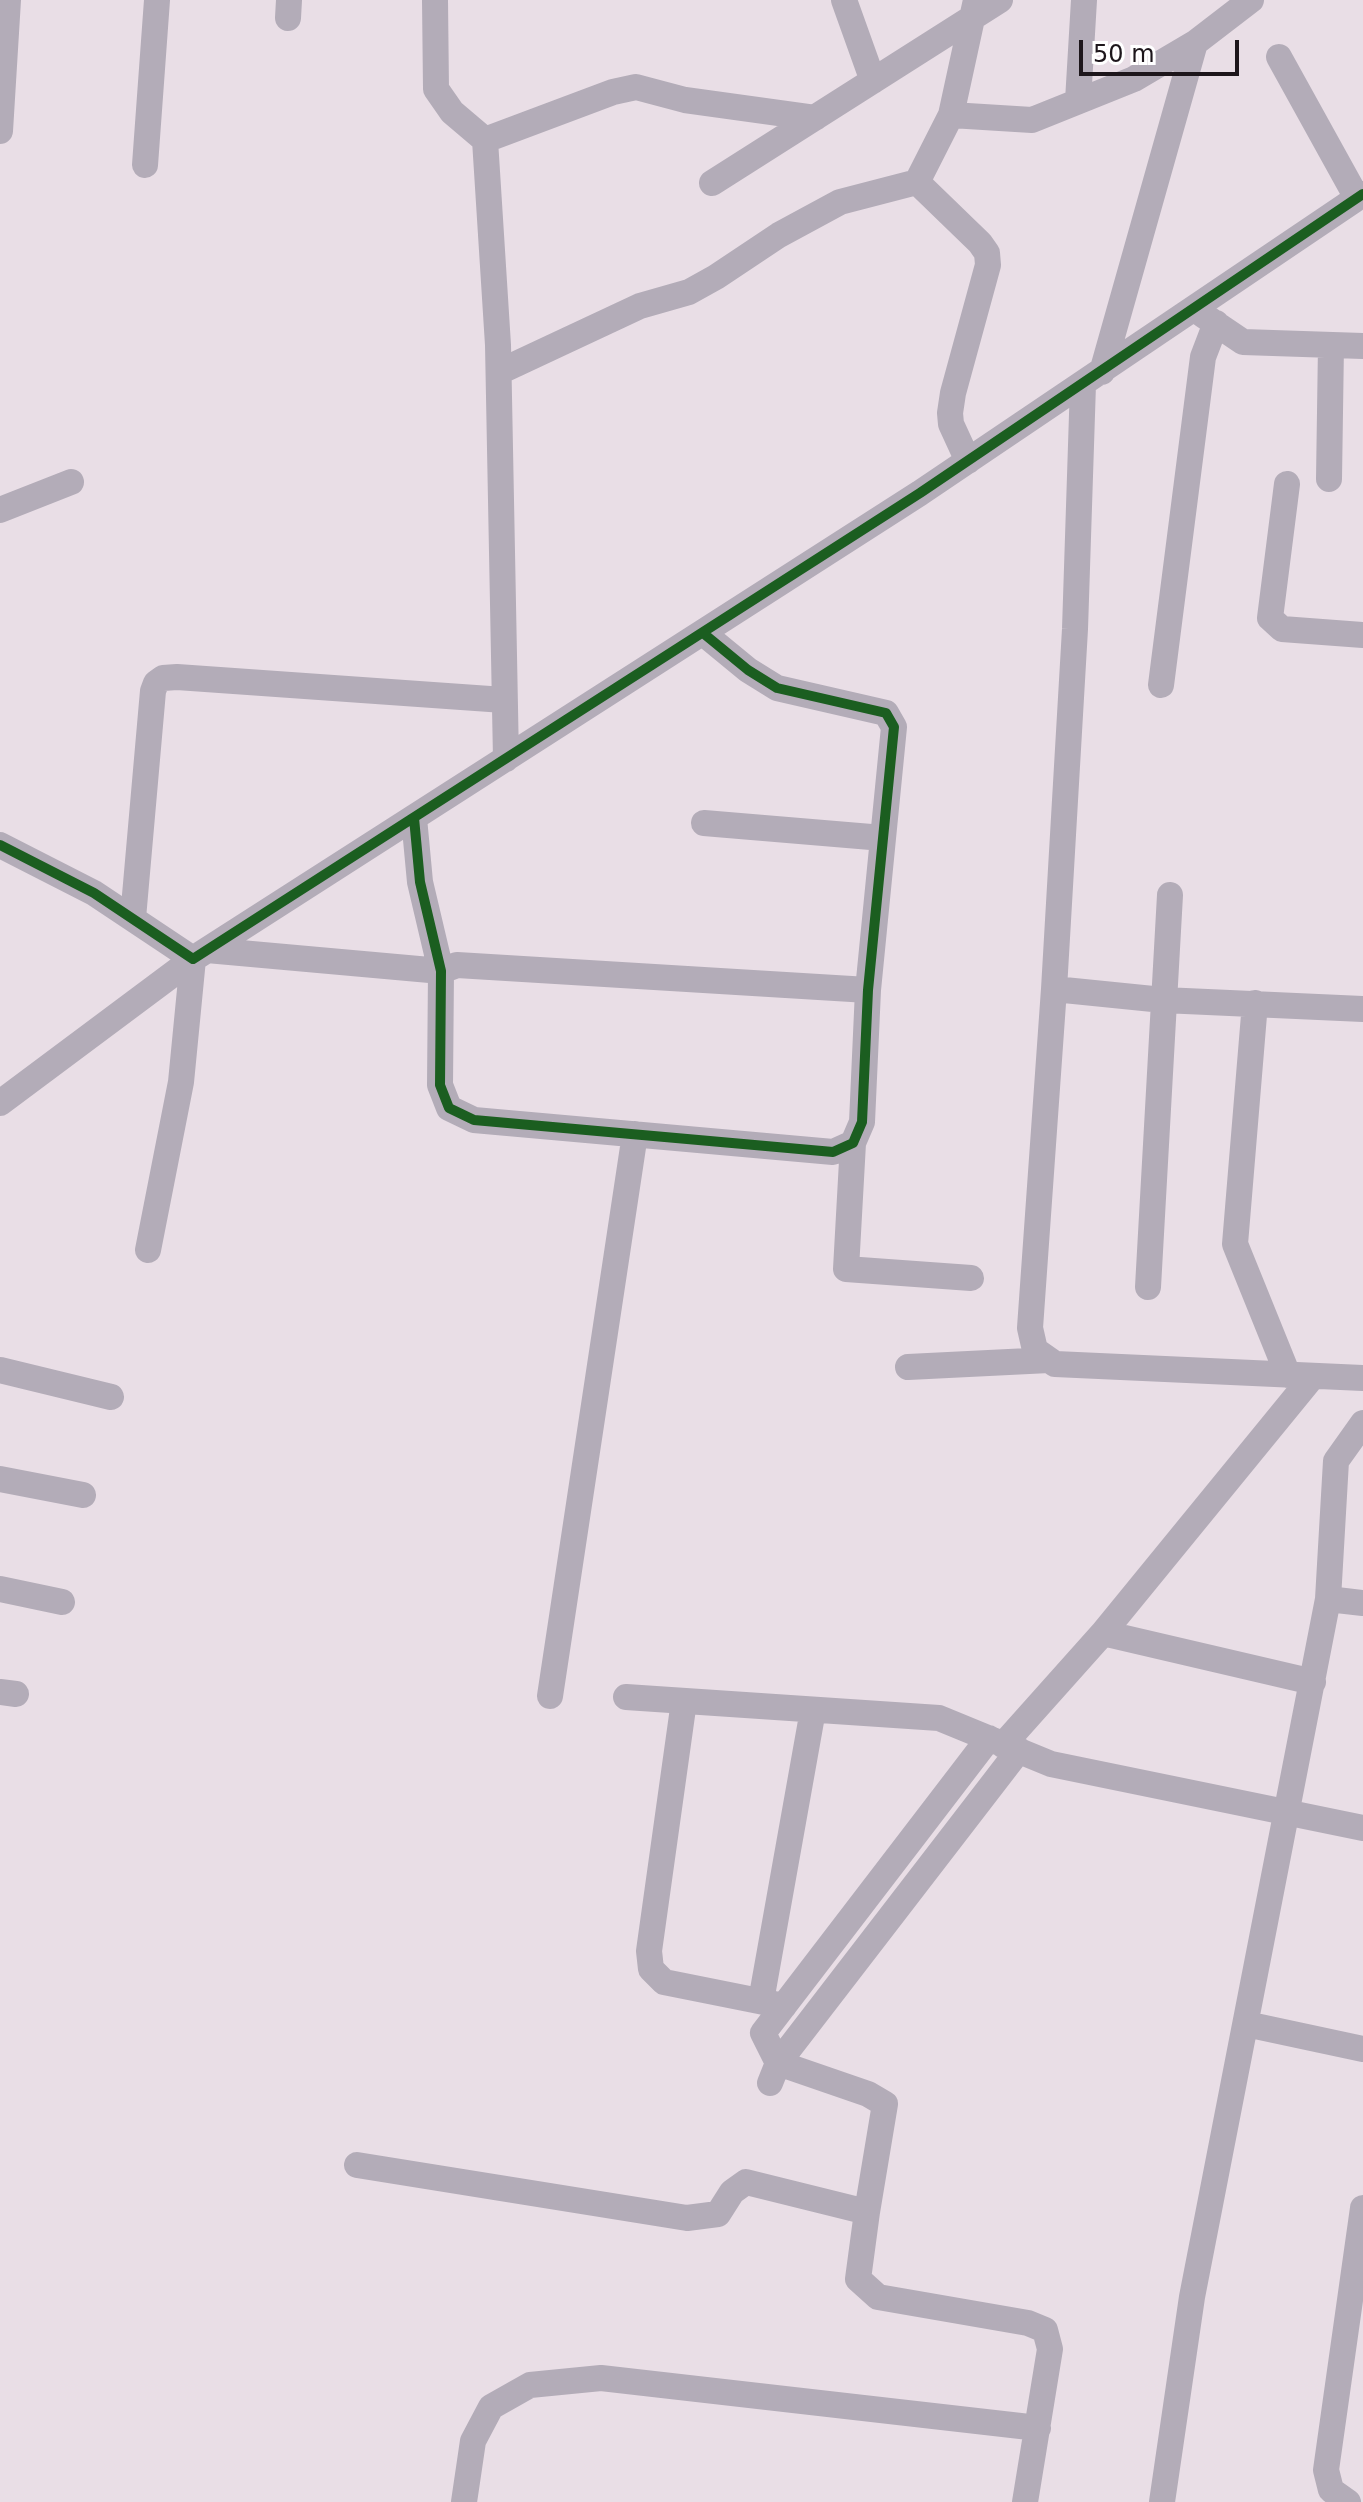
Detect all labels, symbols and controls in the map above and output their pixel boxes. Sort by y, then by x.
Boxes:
scale bar [1083,24,1243,74]
text: 50 m [1093,40,1155,68]

